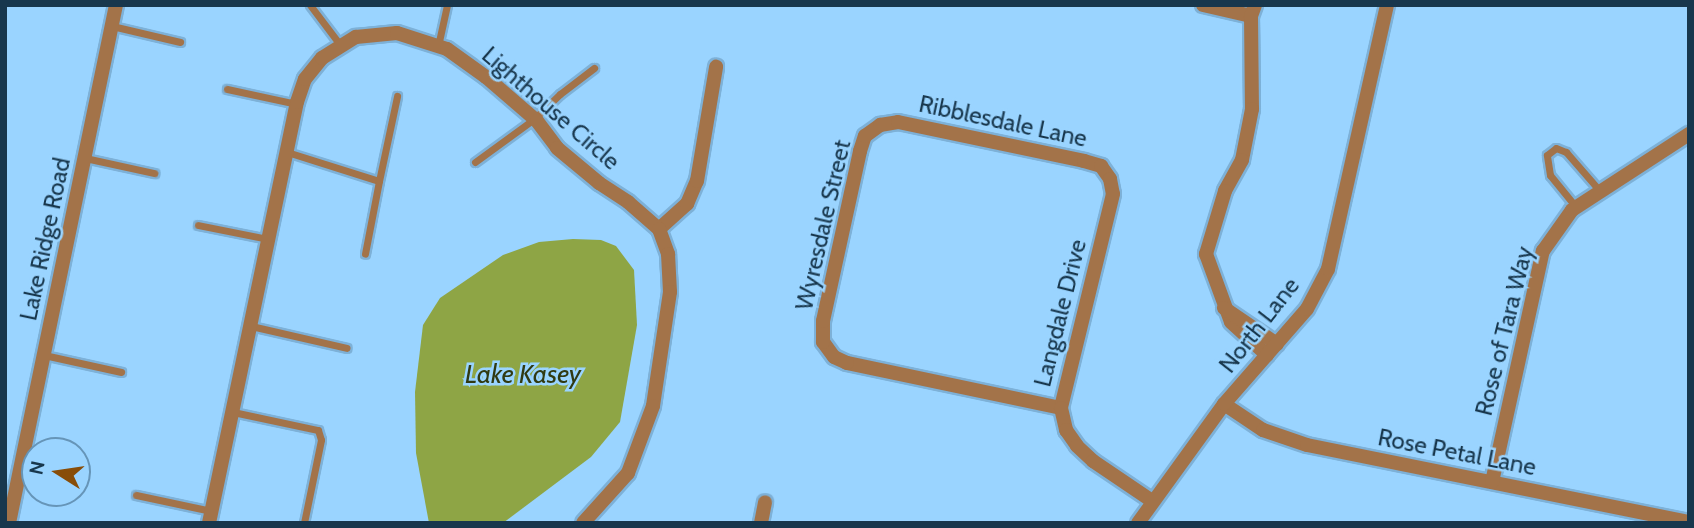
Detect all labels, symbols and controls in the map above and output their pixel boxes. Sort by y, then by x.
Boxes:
street label: Lighthouse Circle [476,40,626,176]
street label: Ribblesdale Lane [916,89,1090,153]
street label: Wyresdale Street [789,137,857,313]
street label: Lake Ridge Road [14,155,76,323]
street label: Langdale Drive [1028,236,1092,390]
street label: Rose of Tara Way [1469,243,1539,419]
street label: North Lane [1213,272,1305,378]
water label: Lake Kasey [465,359,581,391]
street label: Rose Petal Lane [1375,423,1539,481]
north arrow [21,437,91,507]
text: N [24,459,50,477]

